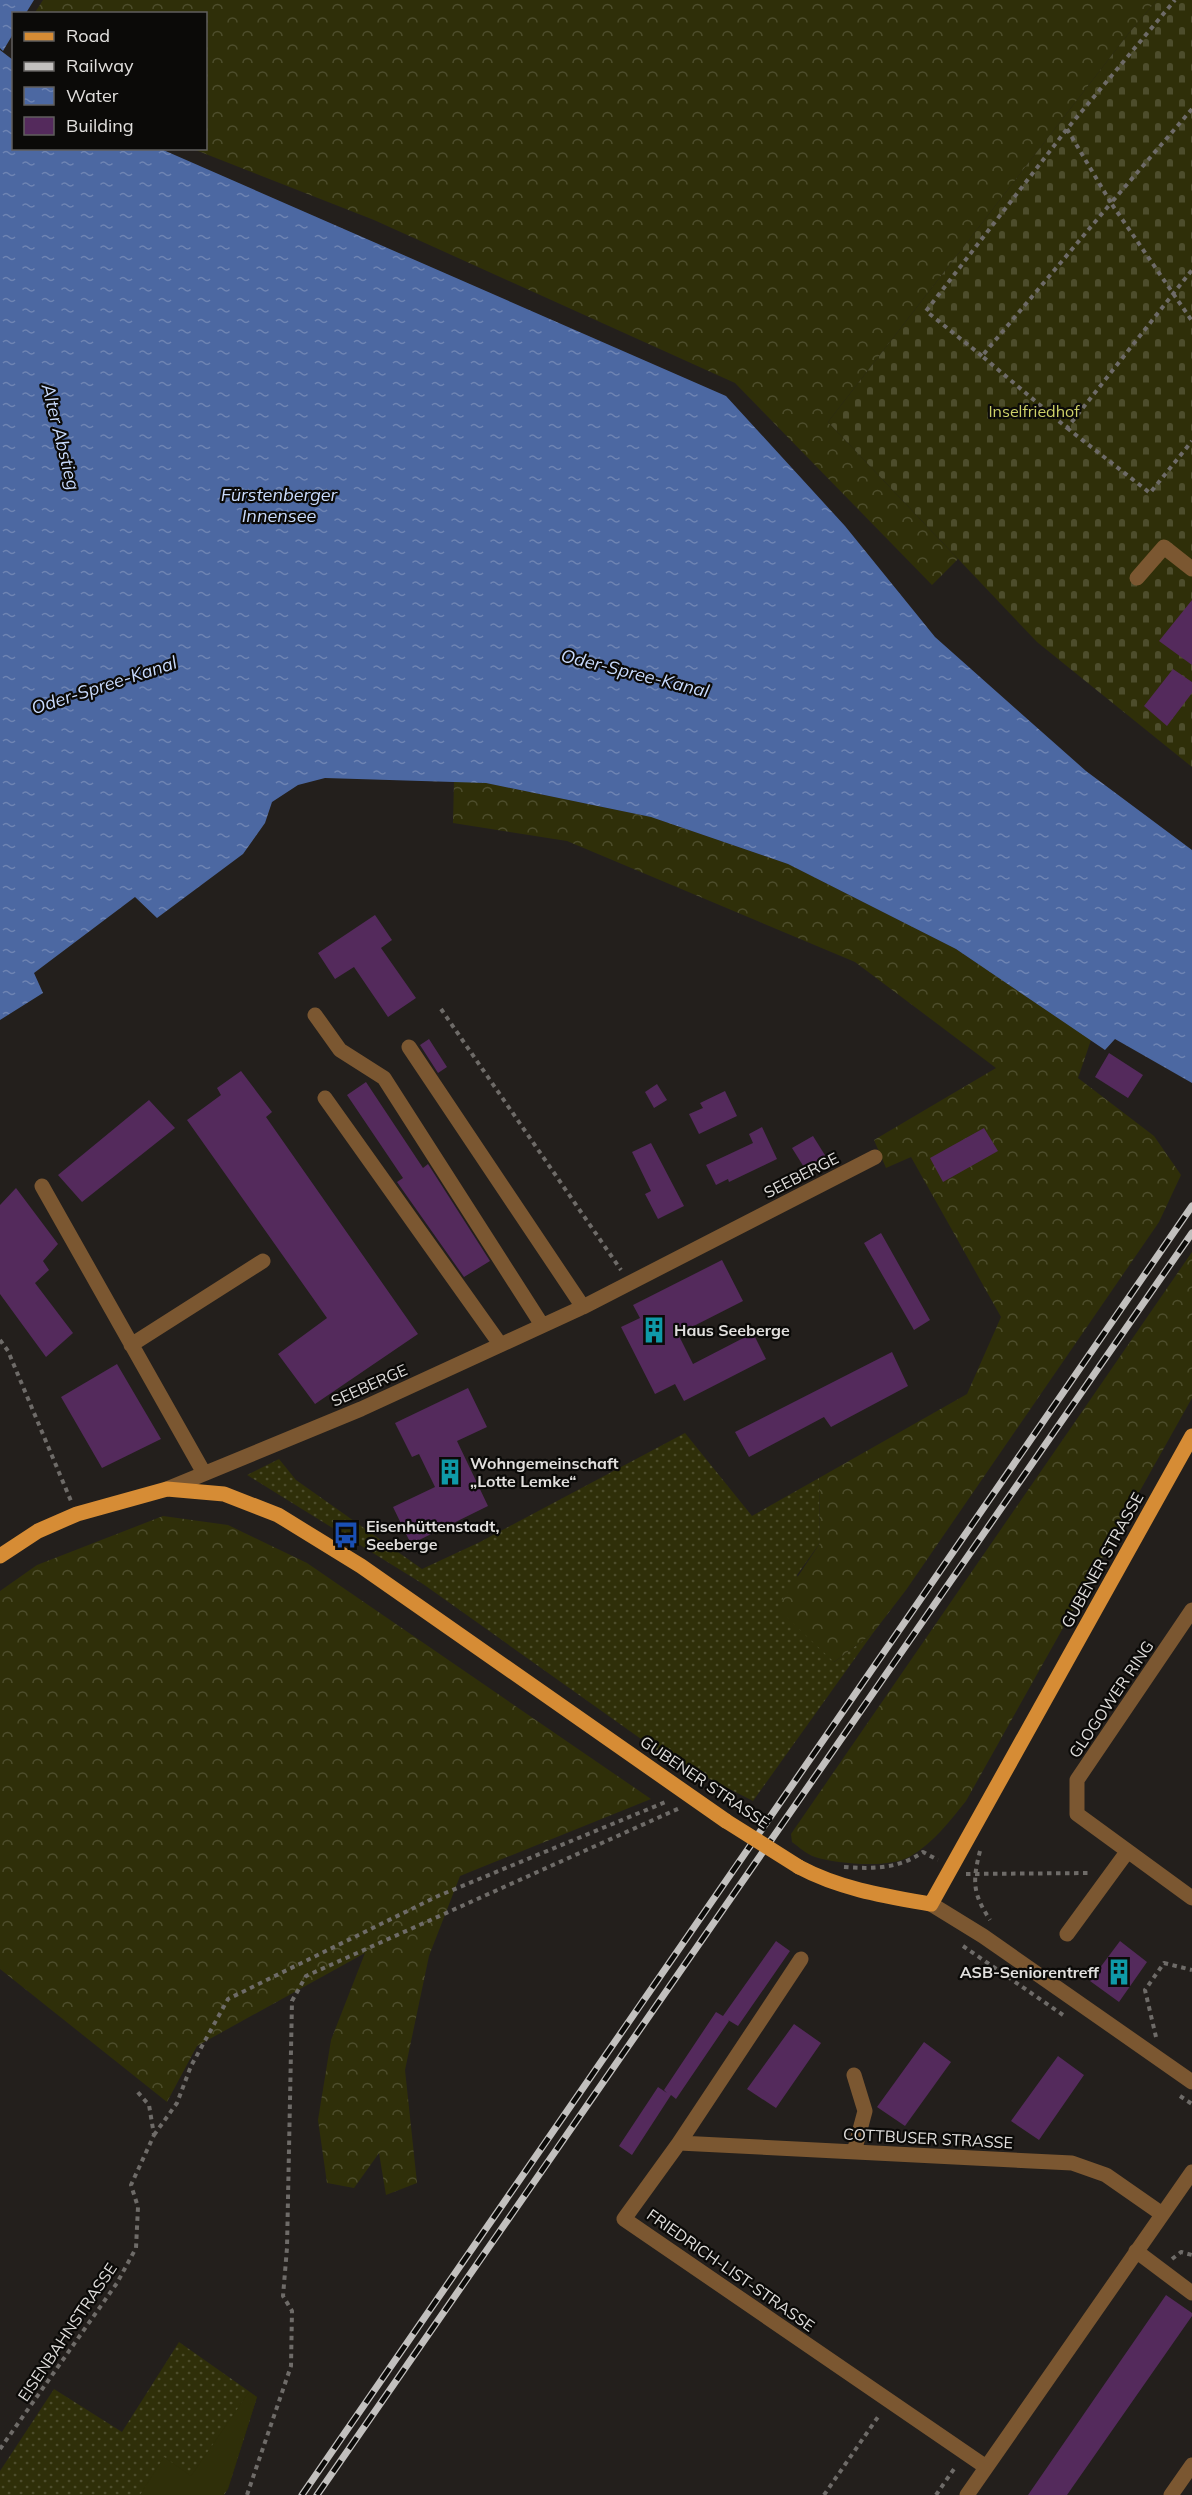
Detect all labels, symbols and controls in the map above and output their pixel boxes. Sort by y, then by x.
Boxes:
legend [12,12,207,150]
text: Road [66,24,110,47]
text: Railway [66,54,134,77]
text: Water [66,84,119,107]
text: Building [66,114,134,137]
water label: Alter Abstieg [36,380,85,493]
park label: Inselfriedhof [988,401,1080,421]
water label: Fürstenberger Innensee [221,483,339,527]
water label: Oder-Spree-Kanal [559,643,712,703]
water label: Oder-Spree-Kanal [28,650,180,719]
street label: SEEBERGE [760,1148,842,1202]
building icon: Haus Seeberge [639,1315,669,1345]
place label: Haus Seeberge [674,1320,790,1340]
street label: SEEBERGE [328,1359,410,1411]
place label: Wohngemeinschaft „Lotte Lemke“ [470,1453,619,1491]
building icon: Wohngemeinschaft „Lotte Lemke“ [435,1457,465,1487]
street label: GUBENER STRASSE [1057,1489,1147,1631]
place label: Eisenhüttenstadt, Seeberge [366,1516,500,1554]
bus stop icon: Eisenhüttenstadt, Seeberge [331,1520,361,1550]
street label: GLOGOWER RING [1064,1636,1158,1762]
street label: GUBENER STRASSE [637,1731,773,1833]
building icon: ASB-Seniorentreff [1104,1957,1134,1987]
place label: ASB-Seniorentreff [960,1962,1100,1982]
street label: COTTBUSER STRASSE [842,2124,1014,2152]
street label: FRIEDRICH-LIST-STRASSE [643,2204,819,2336]
street label: EISENBAHNSTRASSE [13,2259,121,2405]

